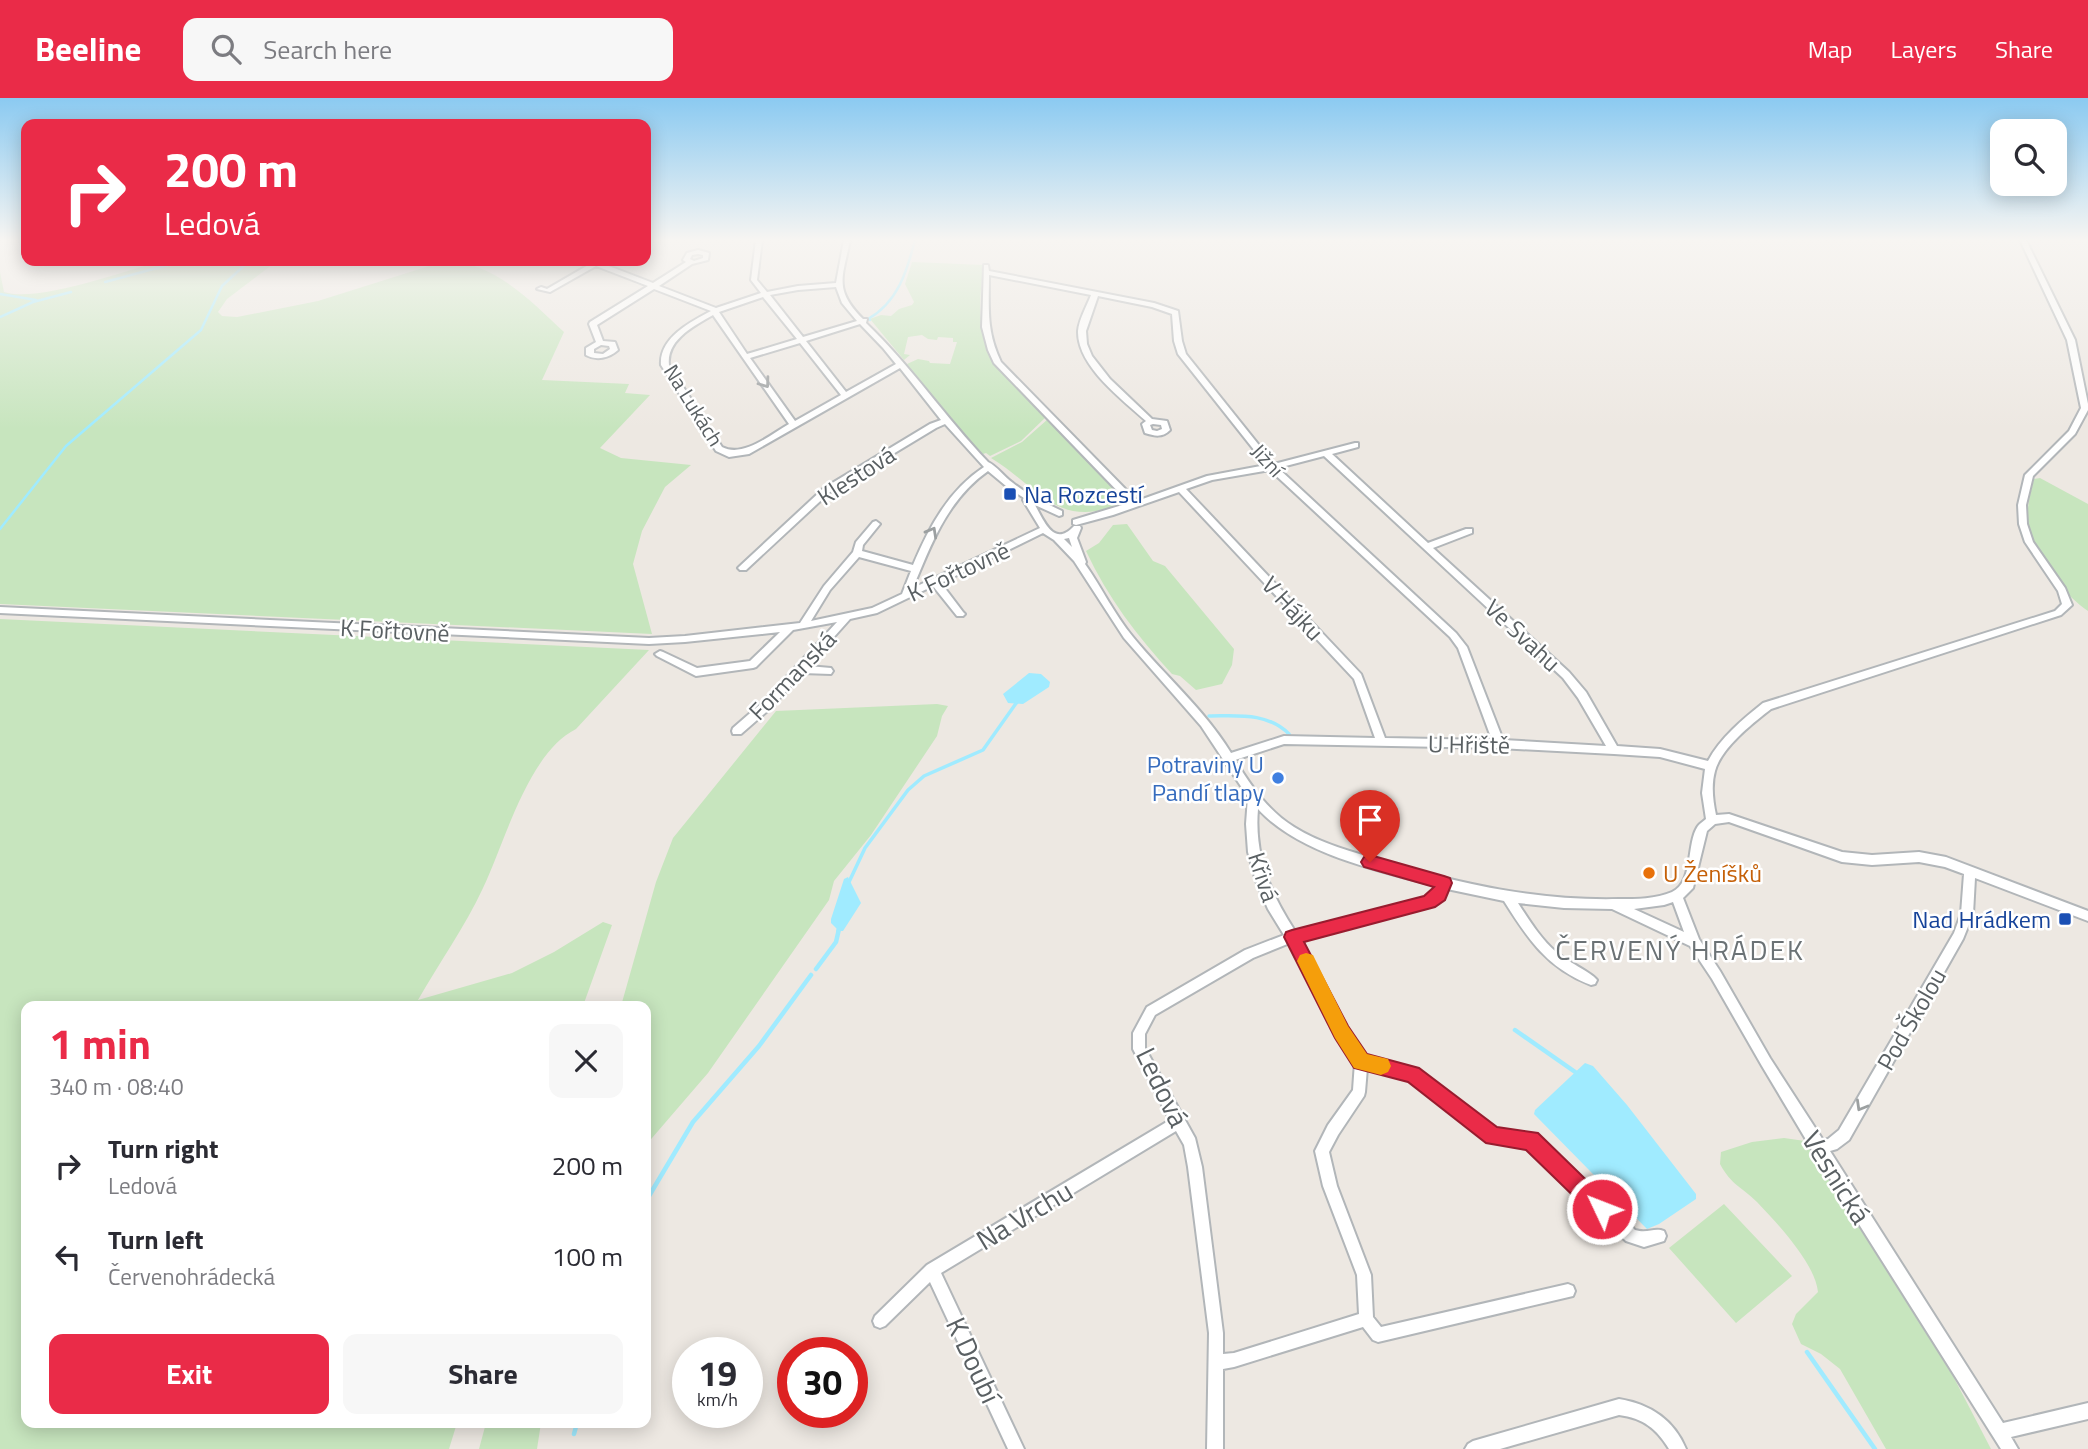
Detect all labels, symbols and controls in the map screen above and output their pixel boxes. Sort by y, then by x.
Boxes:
search box [183,18,673,81]
text: Beeline [35,24,141,74]
icon: search [207,30,245,68]
text: Search here [263,30,392,69]
text: Map [1808,31,1853,67]
text: Layers [1891,31,1957,67]
text: Share [1995,31,2053,67]
map controls [1990,119,2067,196]
button: search [1990,119,2067,196]
text: 200 m [164,131,298,206]
icon: right [49,147,140,238]
text: Ledová [164,199,260,247]
street label: Na Lukách [656,358,732,452]
one-way arrow [756,376,769,388]
street label: Klestová [810,436,902,514]
street label: Jižní [1244,436,1293,485]
place label: Na Rozcestí [1024,476,1145,512]
marker: Na Rozcestí [1002,486,1018,502]
one-way arrow [924,527,937,540]
street label: K Fořtovně [901,532,1015,610]
street label: V Hájku [1254,568,1332,648]
street label: Ve Svahu [1477,590,1569,680]
street label: K Fořtovně [339,609,451,651]
street label: Formanská [740,622,844,728]
street label: U Hřiště [1428,725,1510,763]
place label: Potraviny U Pandí tlapy [1147,746,1264,810]
marker: Potraviny U Pandí tlapy [1270,770,1286,786]
pin [1340,790,1400,862]
icon: arrive [1351,801,1389,839]
street label: Křivá [1239,847,1289,907]
place label: U Ženíšků [1663,855,1762,891]
marker: U Ženíšků [1641,865,1657,881]
place label: Nad Hrádkem [1912,901,2051,937]
marker: Nad Hrádkem [2057,911,2073,927]
district label: ČERVENÝ HRÁDEK [1555,928,1805,971]
street label: Pod Školou [1867,961,1955,1077]
text: 1 min [49,1011,151,1075]
button: close [549,1024,623,1098]
street label: Ledová [1125,1040,1201,1134]
text: 340 m · 08:40 [49,1069,184,1104]
one-way arrow [1856,1099,1869,1112]
street label: Vesnická [1791,1122,1883,1232]
text: Turn right [108,1129,219,1168]
text: 200 m [552,1146,623,1185]
icon: right [49,1147,87,1185]
text: Ledová [108,1168,177,1203]
street label: Na Vrchu [967,1169,1081,1261]
position arrow [1565,1172,1639,1246]
text: Turn left [108,1220,203,1259]
text: 100 m [552,1237,623,1276]
icon: left [49,1238,87,1276]
text: Červenohrádecká [108,1259,275,1294]
street label: K Doubí [935,1310,1013,1412]
button: Exit [49,1334,329,1414]
button: Share [343,1334,623,1414]
speed limit sign: 30 [777,1337,868,1428]
text: 19 [698,1346,737,1400]
text: km/h [697,1386,738,1413]

